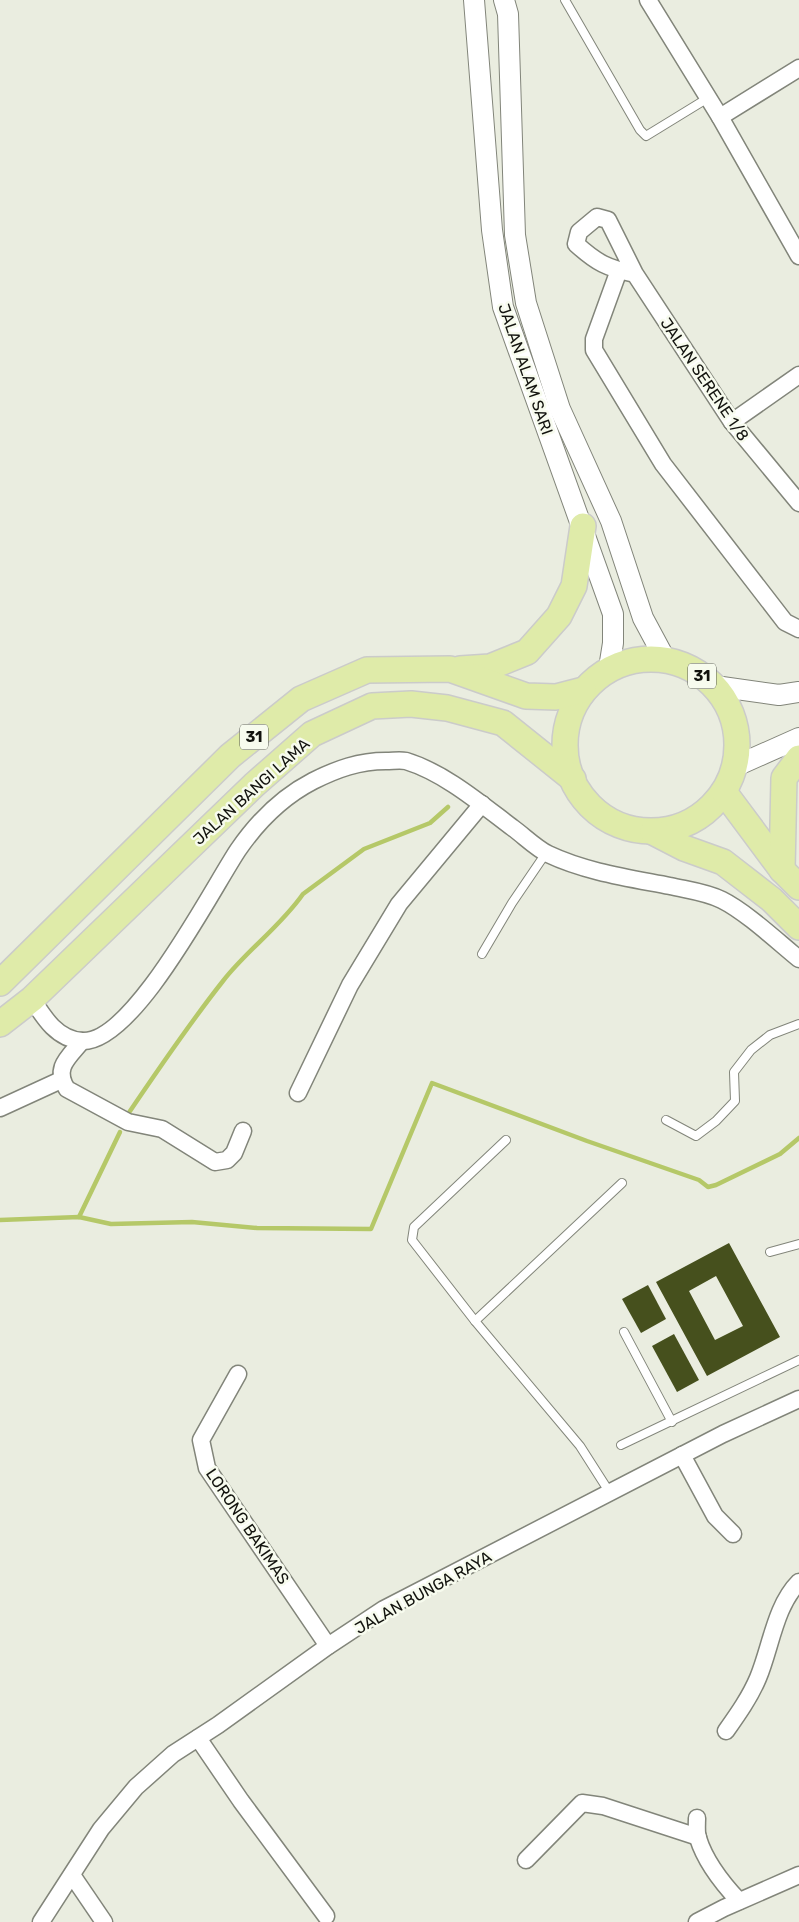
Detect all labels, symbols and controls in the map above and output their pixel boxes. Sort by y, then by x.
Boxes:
street label: JALAN ALAM SARI [494,301,557,437]
street label: JALAN SERENE 1/8 [656,314,753,444]
road number: 31 [688,664,716,688]
road number: 31 [240,724,268,750]
street label: JALAN BANGI LAMA [189,734,314,849]
street label: LORONG BAKIMAS [202,1465,293,1588]
street label: JALAN BUNGA RAYA [352,1547,495,1638]

